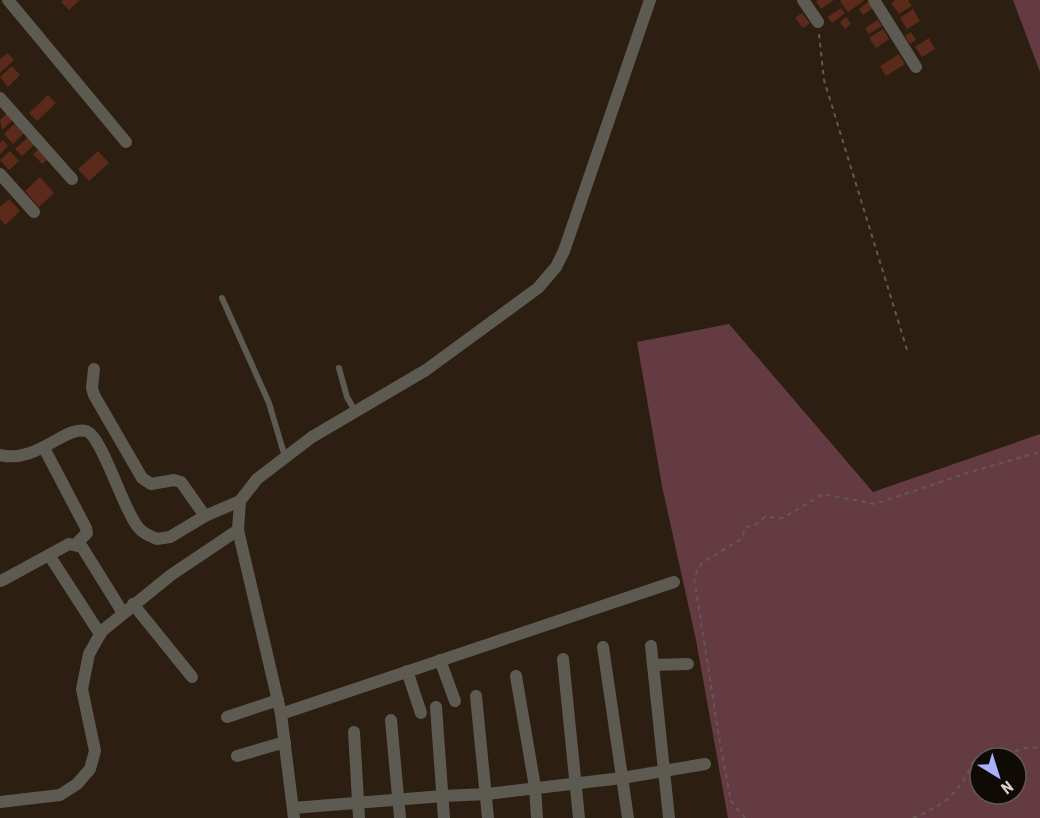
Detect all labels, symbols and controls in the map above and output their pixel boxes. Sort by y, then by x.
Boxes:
north arrow [968,746,1028,806]
text: N [997,777,1017,798]

